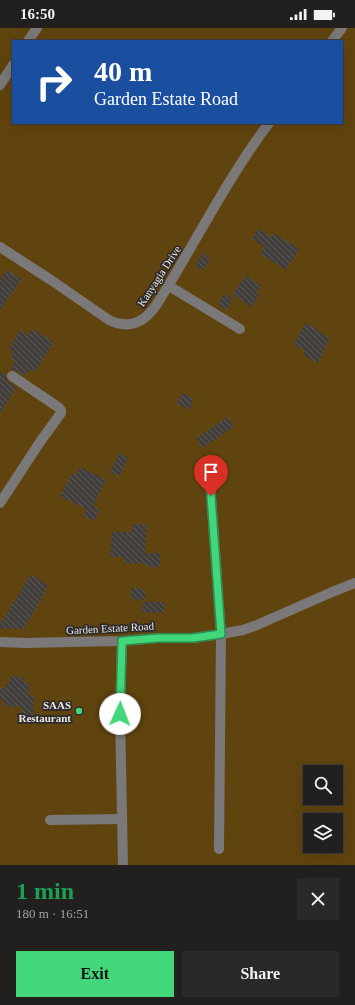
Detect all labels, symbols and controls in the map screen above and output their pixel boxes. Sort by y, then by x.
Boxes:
text: 16:50 [20,6,55,22]
icon: right [28,56,80,108]
text: 40 m [94,56,152,87]
text: Garden Estate Road [94,89,238,109]
street label: Kanyagia Drive [135,243,183,309]
pin [194,455,228,496]
icon: arrive [200,461,222,483]
street label: Garden Estate Road [66,620,155,636]
position arrow [99,693,141,735]
place label: SAAS Restaurant [18,699,71,724]
marker: SAAS Restaurant [74,706,84,716]
map controls [303,765,343,853]
button: search [303,765,343,805]
button: layers [303,813,343,853]
text: 1 min [16,878,74,904]
button: close [297,878,339,920]
text: 180 m · 16:51 [16,906,89,921]
button: Exit [16,951,174,997]
button: Share [182,951,339,997]

